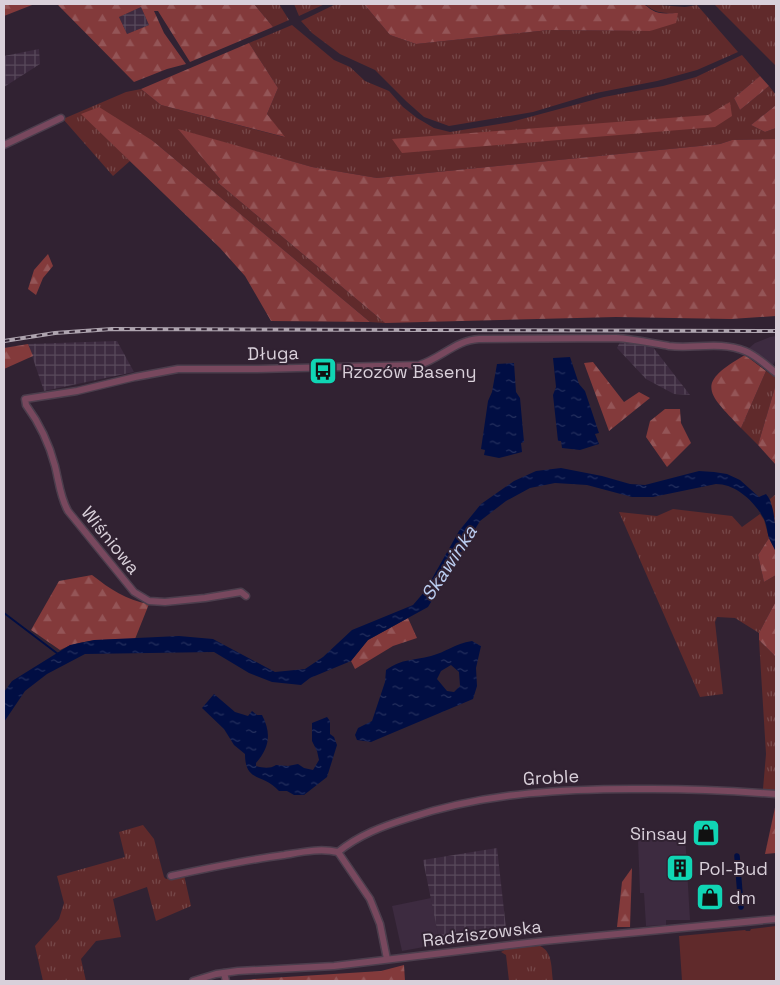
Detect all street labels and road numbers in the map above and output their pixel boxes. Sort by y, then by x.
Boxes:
street label: Długa [247,341,299,365]
street label: Wiśniowa [77,501,145,579]
street label: Groble [522,764,580,790]
street label: Radziszowska [421,914,543,952]

